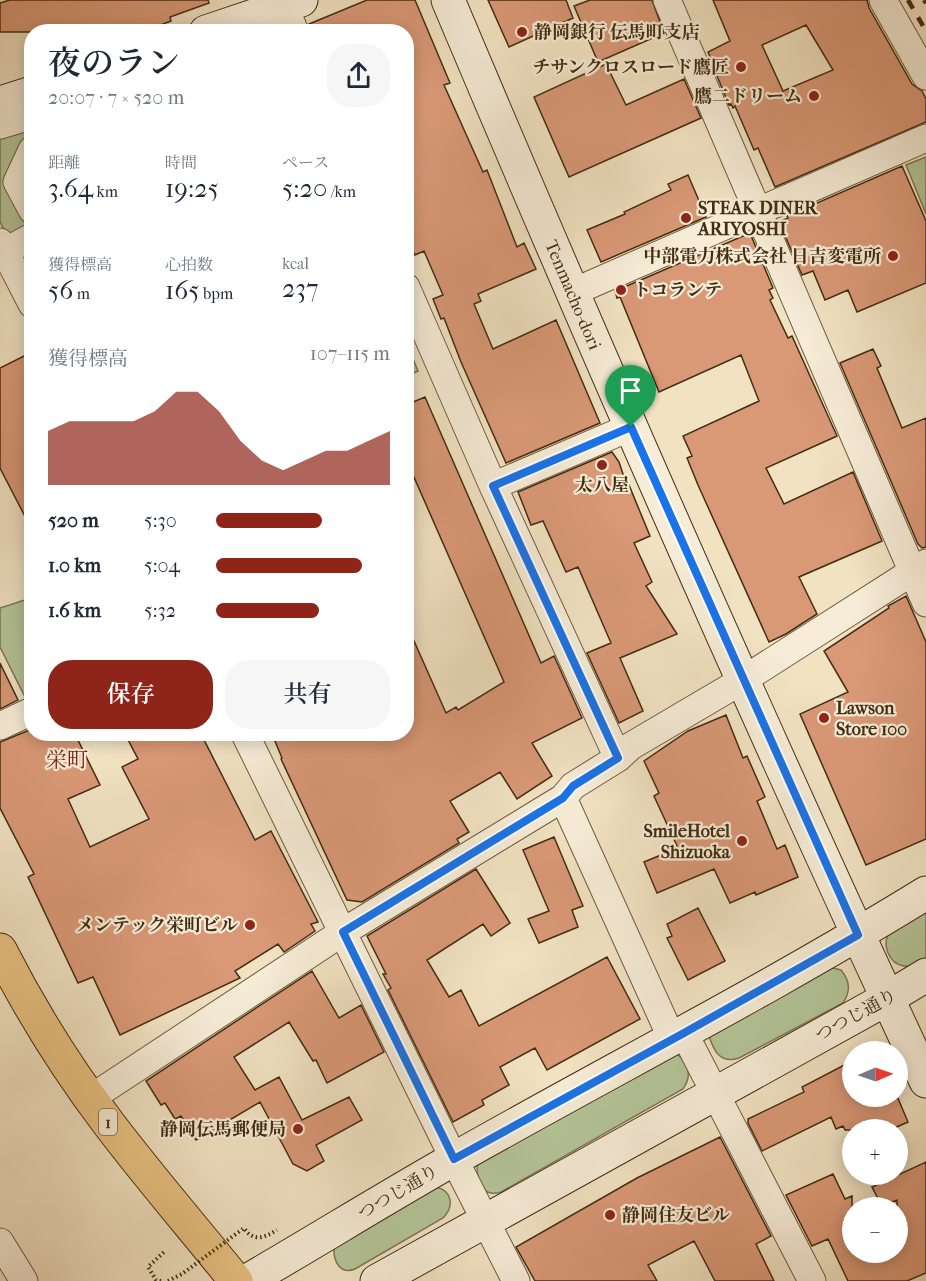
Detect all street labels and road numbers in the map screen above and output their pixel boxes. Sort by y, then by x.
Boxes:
street label: Tenmacho-dori [540,237,605,354]
street label: つつじ通り [812,984,901,1046]
road number: 1 [99,1109,117,1135]
street label: つつじ通り [354,1160,442,1225]

